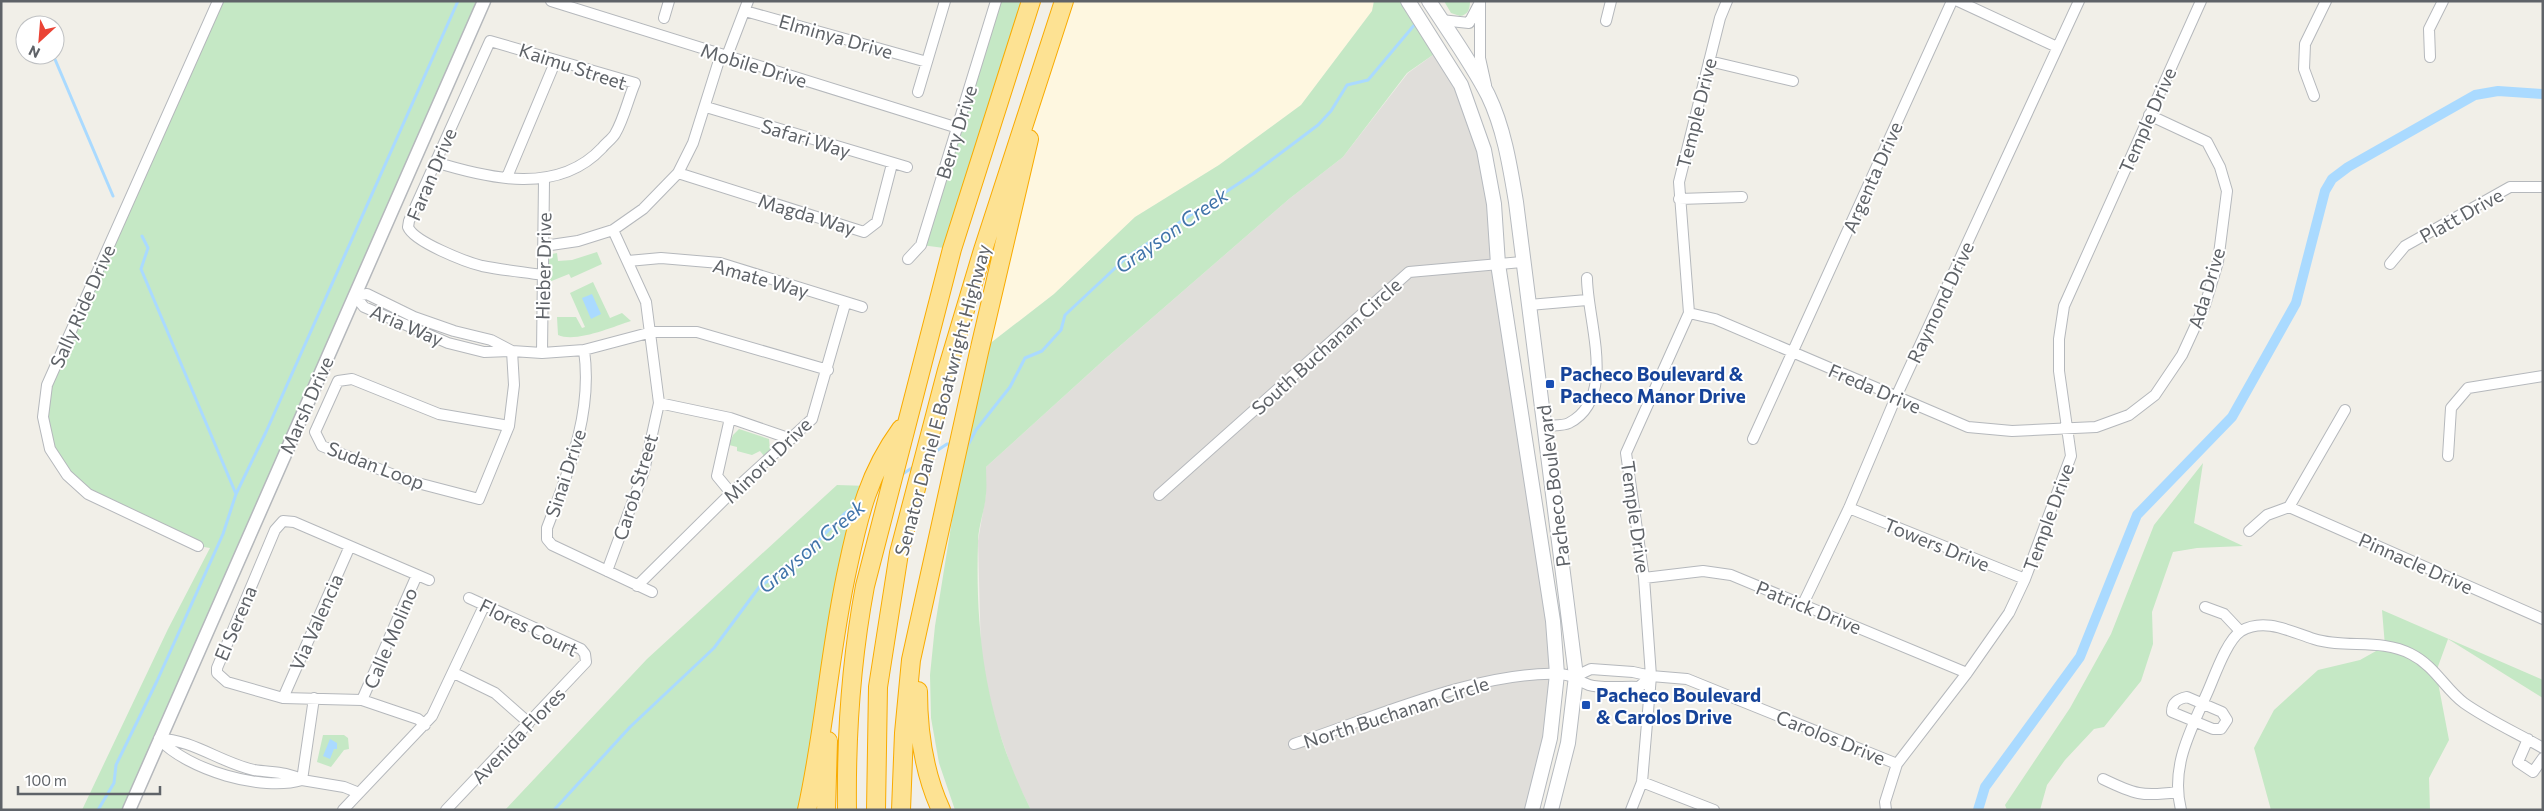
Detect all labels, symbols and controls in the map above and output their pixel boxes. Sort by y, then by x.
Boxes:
street label: Elminya Drive [776,9,896,63]
north arrow [15,15,65,65]
street label: Kaimu Street [516,38,630,94]
street label: Mobile Drive [698,38,810,92]
text: N [26,42,43,62]
street label: Temple Drive [1671,55,1721,171]
street label: Temple Drive [2114,64,2180,176]
street label: Berry Drive [931,82,981,182]
street label: Safari Way [758,113,854,163]
street label: Argenta Drive [1837,118,1907,236]
street label: Faran Drive [401,124,461,224]
water label: Grayson Creek [1110,182,1233,278]
street label: Platt Drive [2415,183,2507,247]
street label: Magda Way [756,188,859,240]
street label: Hieber Drive [531,212,555,320]
street label: Raymond Drive [1902,238,1978,366]
street label: Sally Ride Drive [45,241,119,371]
street label: Senator Daniel E Boatwright Highway [889,242,995,558]
street label: Ada Drive [2183,245,2229,331]
street label: Amate Way [710,253,812,303]
street label: South Buchanan Circle [1246,273,1406,419]
street label: Aria Way [367,299,447,351]
street label: Marsh Drive [274,353,338,457]
street label: Freda Drive [1825,358,1925,418]
place label: Pacheco Boulevard & Pacheco Manor Drive [1560,362,1746,407]
marker: Pacheco Boulevard & Pacheco Manor Drive [1544,378,1556,390]
street label: Pacheco Boulevard [1532,404,1574,568]
street label: Minoru Drive [718,412,816,508]
street label: Sinai Drive [540,426,590,520]
street label: Carob Street [608,431,662,543]
street label: Sudan Loop [324,436,428,494]
street label: Temple Drive [1617,459,1655,575]
street label: Temple Drive [2018,460,2078,574]
water label: Grayson Creek [753,494,870,598]
street label: Towers Drive [1881,512,1993,576]
street label: Pinnacle Drive [2355,528,2477,598]
street label: Via Valencia [284,570,348,674]
street label: Patrick Drive [1753,575,1865,639]
street label: El Serena [209,582,261,664]
street label: Calle Molino [358,584,422,692]
street label: Flores Court [476,593,582,661]
street label: North Buchanan Circle [1300,671,1492,753]
street label: Avenida Flores [466,682,570,788]
place label: Pacheco Boulevard & Carolos Drive [1596,683,1761,728]
marker: Pacheco Boulevard & Carolos Drive [1580,699,1592,711]
street label: Carolos Drive [1773,705,1889,769]
scale bar [18,764,160,796]
text: 100 m [25,771,67,789]

